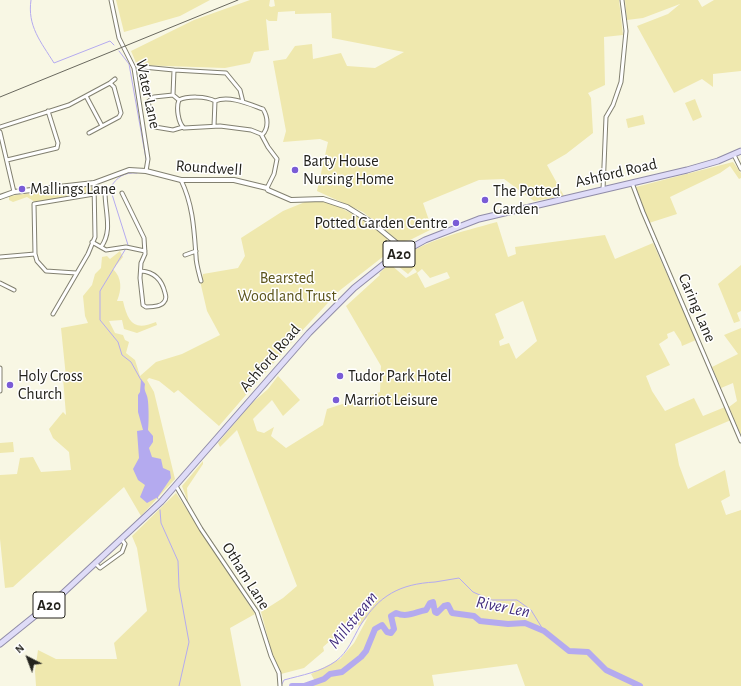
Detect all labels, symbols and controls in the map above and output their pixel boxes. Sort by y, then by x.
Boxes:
street label: Water Lane [131,58,165,130]
place label: Barty House Nursing Home [303,151,394,189]
street label: Ashford Road [573,154,659,192]
street label: Roundwell [175,156,243,180]
marker: Barty House Nursing Home [290,165,300,175]
place label: Mallings Lane [30,179,116,199]
place label: The Potted Garden [493,181,560,219]
marker: Mallings Lane [17,184,27,194]
marker: The Potted Garden [480,195,490,205]
place label: Potted Garden Centre [315,213,448,233]
marker: Potted Garden Centre [451,218,461,228]
road number: A20 [383,241,415,267]
park label: Bearsted Woodland Trust [237,268,337,306]
street label: Caring Lane [674,271,720,345]
street label: Ashford Road [235,320,305,396]
place label: Holy Cross Church [18,366,83,404]
place label: Tudor Park Hotel [348,366,452,386]
marker: Tudor Park Hotel [335,371,345,381]
marker: Holy Cross Church [5,380,15,390]
place label: Marriot Leisure [344,390,438,410]
marker: Marriot Leisure [331,395,341,405]
street label: Otham Lane [218,539,274,613]
water label: Millstream [324,587,382,653]
road number: A20 [33,592,65,618]
water label: River Len [474,592,532,622]
north arrow [8,638,48,678]
text: N [13,642,26,655]

